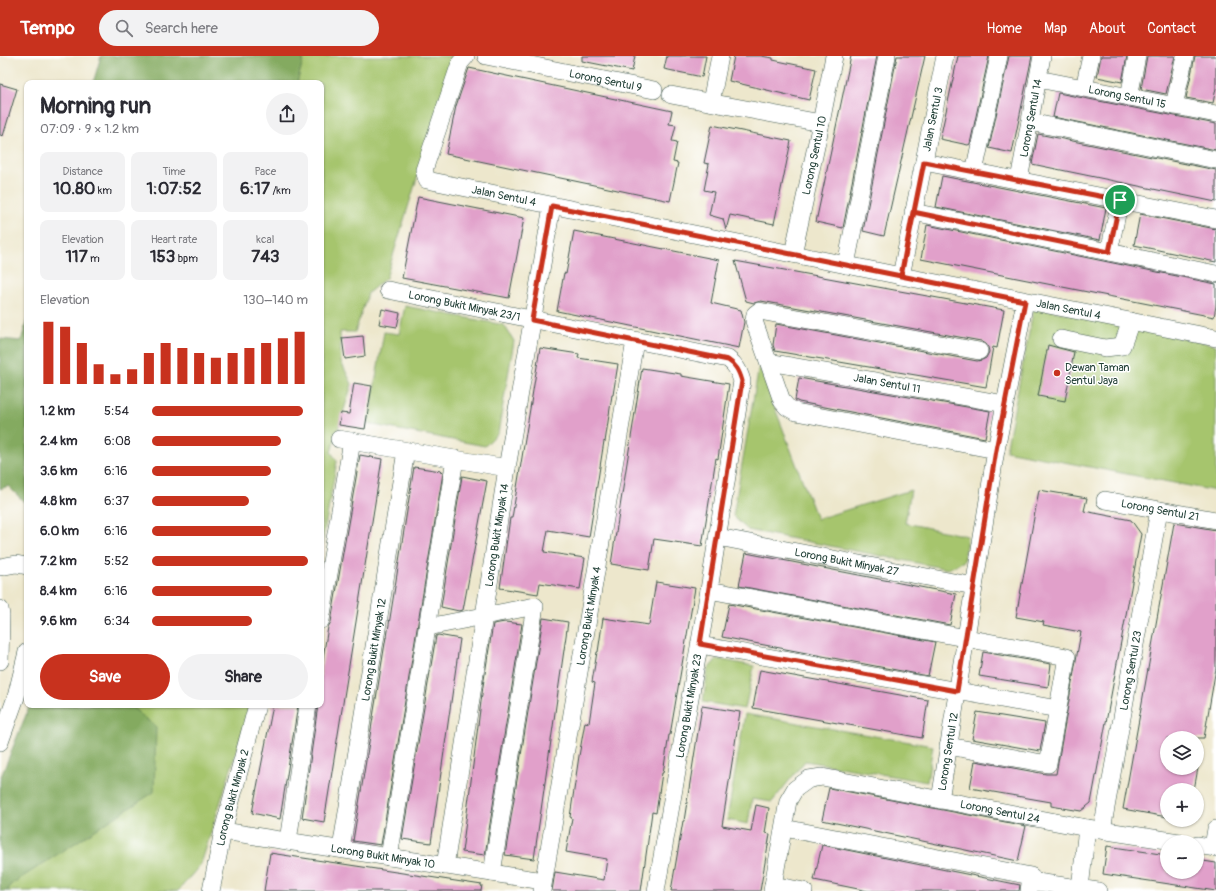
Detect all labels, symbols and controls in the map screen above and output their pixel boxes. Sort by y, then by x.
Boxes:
search box [99,10,379,46]
text: Tempo [20,16,75,40]
icon: search [113,17,135,39]
text: Search here [145,19,218,38]
text: Home [987,20,1022,37]
text: Map [1044,20,1067,37]
text: About [1089,20,1125,37]
text: Contact [1147,20,1196,37]
street label: Lorong Sentul 9 [568,66,644,94]
street label: Lorong Sentul 14 [1017,77,1044,158]
street label: Lorong Sentul 15 [1087,83,1167,111]
street label: Jalan Sentul 3 [920,86,945,152]
text: Morning run [40,92,151,120]
button: share [266,93,308,135]
street label: Lorong Sentul 10 [799,115,829,196]
text: 07:09 · 9 × 1.2 km [40,121,139,137]
text: Distance [63,165,103,178]
text: Time [162,165,185,178]
text: Pace [254,165,276,178]
text: 10.80 [53,178,95,199]
text: 1:07:52 [146,178,202,199]
text: 6:17 [240,178,270,199]
street label: Jalan Sentul 4 [470,183,538,209]
pin [1103,183,1137,217]
text: km [95,184,112,197]
text: /km [270,184,291,197]
icon: arrive [1109,189,1131,211]
text: Elevation [62,233,104,246]
text: Heart rate [151,233,197,246]
text: kcal [256,233,274,246]
text: 117 [65,246,88,267]
text: 153 [150,246,175,267]
text: 743 [251,246,280,267]
text: m [88,252,100,265]
text: bpm [175,252,198,265]
street label: Lorong Bukit Minyak 23/1 [407,288,522,323]
text: Elevation [40,292,90,308]
text: 130–140 m [243,292,308,308]
street label: Jalan Sentul 4 [1035,296,1103,322]
place label: Dewan Taman Sentul Jaya [1065,361,1129,387]
marker: Dewan Taman Sentul Jaya [1052,368,1062,378]
street label: Jalan Sentul 11 [853,371,922,395]
text: 1.2 km [40,403,75,419]
text: 5:54 [104,403,129,419]
text: 2.4 km [40,433,77,449]
text: 6:08 [104,433,130,449]
text: 3.6 km [40,463,77,479]
text: 6:16 [104,463,128,479]
street label: Lorong Bukit Minyak 14 [482,482,511,588]
text: 4.8 km [40,493,77,509]
text: 6:37 [104,493,129,509]
street label: Lorong Sentul 21 [1120,497,1200,523]
text: 6.0 km [40,523,79,539]
text: 6:16 [104,523,128,539]
street label: Lorong Bukit Minyak 27 [794,545,900,578]
text: 7.2 km [40,553,77,569]
text: 5:52 [104,553,129,569]
street label: Lorong Bukit Minyak 4 [574,565,603,666]
text: 8.4 km [40,583,77,599]
text: 6:16 [104,583,128,599]
street label: Lorong Bukit Minyak 12 [359,597,388,702]
text: 9.6 km [40,613,77,629]
text: 6:34 [104,613,130,629]
street label: Lorong Sentul 23 [1117,630,1144,711]
street label: Lorong Bukit Minyak 23 [673,653,705,759]
button: Save [40,654,170,700]
button: Share [178,654,308,700]
street label: Lorong Sentul 12 [935,712,960,792]
map controls [1160,731,1204,879]
button: layers [1160,731,1204,775]
street label: Lorong Bukit Minyak 2 [214,748,251,847]
button: + [1160,783,1204,827]
street label: Lorong Sentul 24 [959,797,1042,825]
button: − [1160,835,1204,879]
street label: Lorong Bukit Minyak 10 [330,841,436,871]

